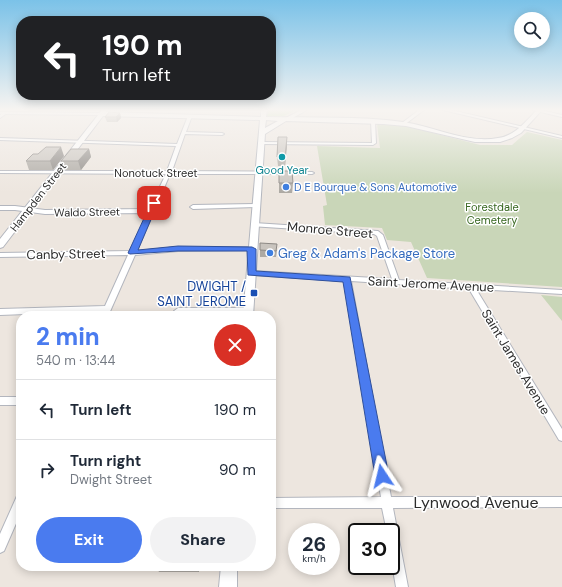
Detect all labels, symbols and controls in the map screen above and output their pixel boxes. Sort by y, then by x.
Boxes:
map controls [514,12,550,48]
button: search [514,12,550,48]
text: 190 m [102,27,183,64]
icon: left [36,32,88,84]
text: Turn left [102,63,171,87]
marker: Good Year [277,152,287,162]
street label: Hampden Street [7,160,69,234]
place label: Good Year [256,163,308,177]
street label: Nonotuck Street [114,166,198,180]
place label: D E Bourque & Sons Automotive [294,180,457,194]
marker: D E Bourque & Sons Automotive [281,182,291,192]
pin [137,186,171,220]
icon: arrive [143,192,165,214]
park label: Forestdale Cemetery [465,200,519,227]
street label: Waldo Street [54,204,120,220]
street label: Monroe Street [286,218,374,242]
street label: Canby Street [26,245,106,263]
place label: Greg & Adam's Package Store [278,245,455,262]
marker: Greg & Adam's Package Store [265,248,275,258]
street label: Saint Jerome Avenue [367,272,495,296]
place label: DWIGHT / SAINT JEROME [157,278,246,310]
marker: DWIGHT / SAINT JEROME [249,288,259,298]
street label: Saint James Avenue [478,306,554,418]
text: 2 min [36,321,100,352]
button: close [214,324,256,366]
text: 540 m · 13:44 [36,352,115,369]
icon: left [36,399,58,421]
text: Turn left [70,400,131,420]
text: 190 m [214,400,256,420]
text: Turn right [70,451,141,471]
position arrow [361,455,403,497]
icon: right [36,459,58,481]
text: 90 m [219,460,256,480]
text: Dwight Street [70,471,152,488]
street label: Lynwood Avenue [413,492,539,513]
button: Exit [36,517,142,563]
button: Share [150,517,256,563]
speed limit sign: 30 [348,523,400,575]
text: 26 [302,531,326,557]
text: km/h [302,552,326,565]

